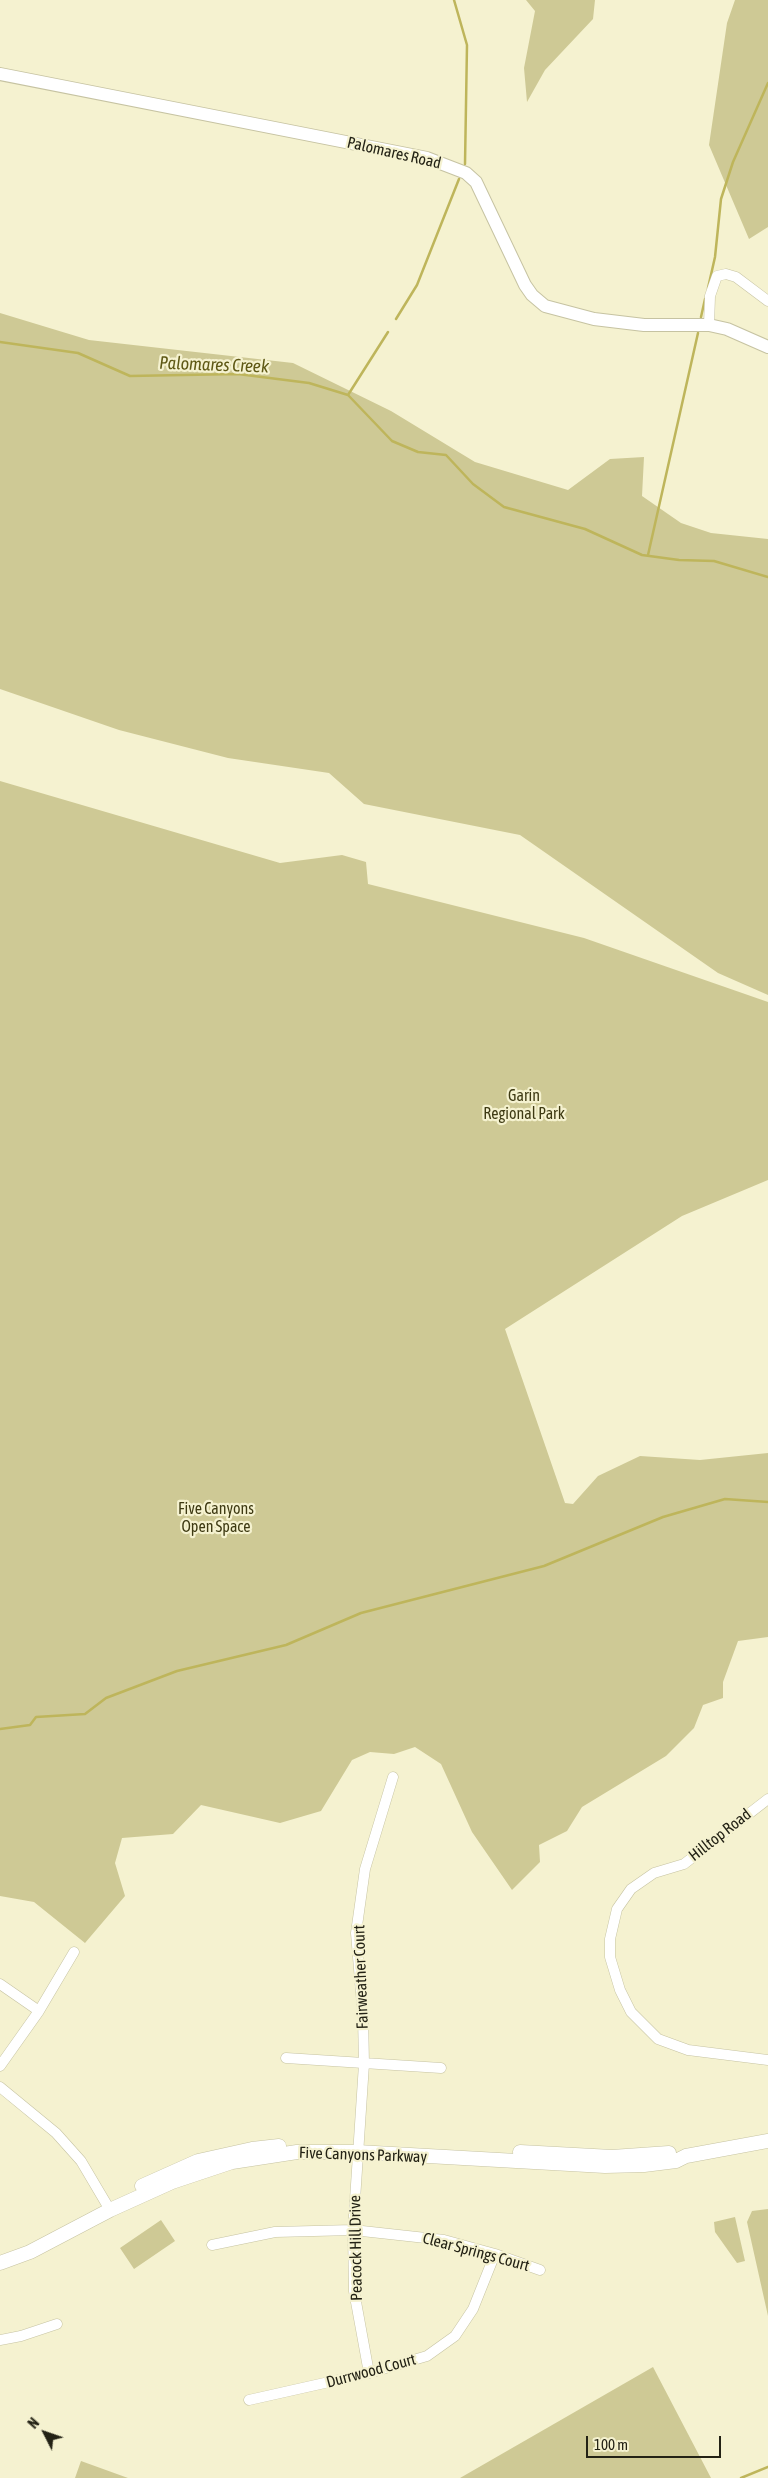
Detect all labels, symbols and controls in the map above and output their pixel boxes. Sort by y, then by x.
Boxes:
street label: Palomares Road [345,133,443,173]
water label: Palomares Creek [159,352,269,378]
park label: Garin Regional Park [483,1086,565,1124]
park label: Five Canyons Open Space [178,1499,254,1537]
street label: Hilltop Road [685,1805,755,1865]
street label: Fairweather Court [350,1925,372,2029]
street label: Five Canyons Parkway [299,2143,427,2167]
street label: Peacock Hill Drive [345,2195,367,2301]
street label: Clear Springs Court [421,2229,531,2275]
street label: Durrwood Court [324,2350,418,2392]
north arrow [20,2408,70,2458]
text: N [25,2415,42,2432]
scale bar [588,2426,723,2458]
text: 100 m [594,2436,628,2453]

